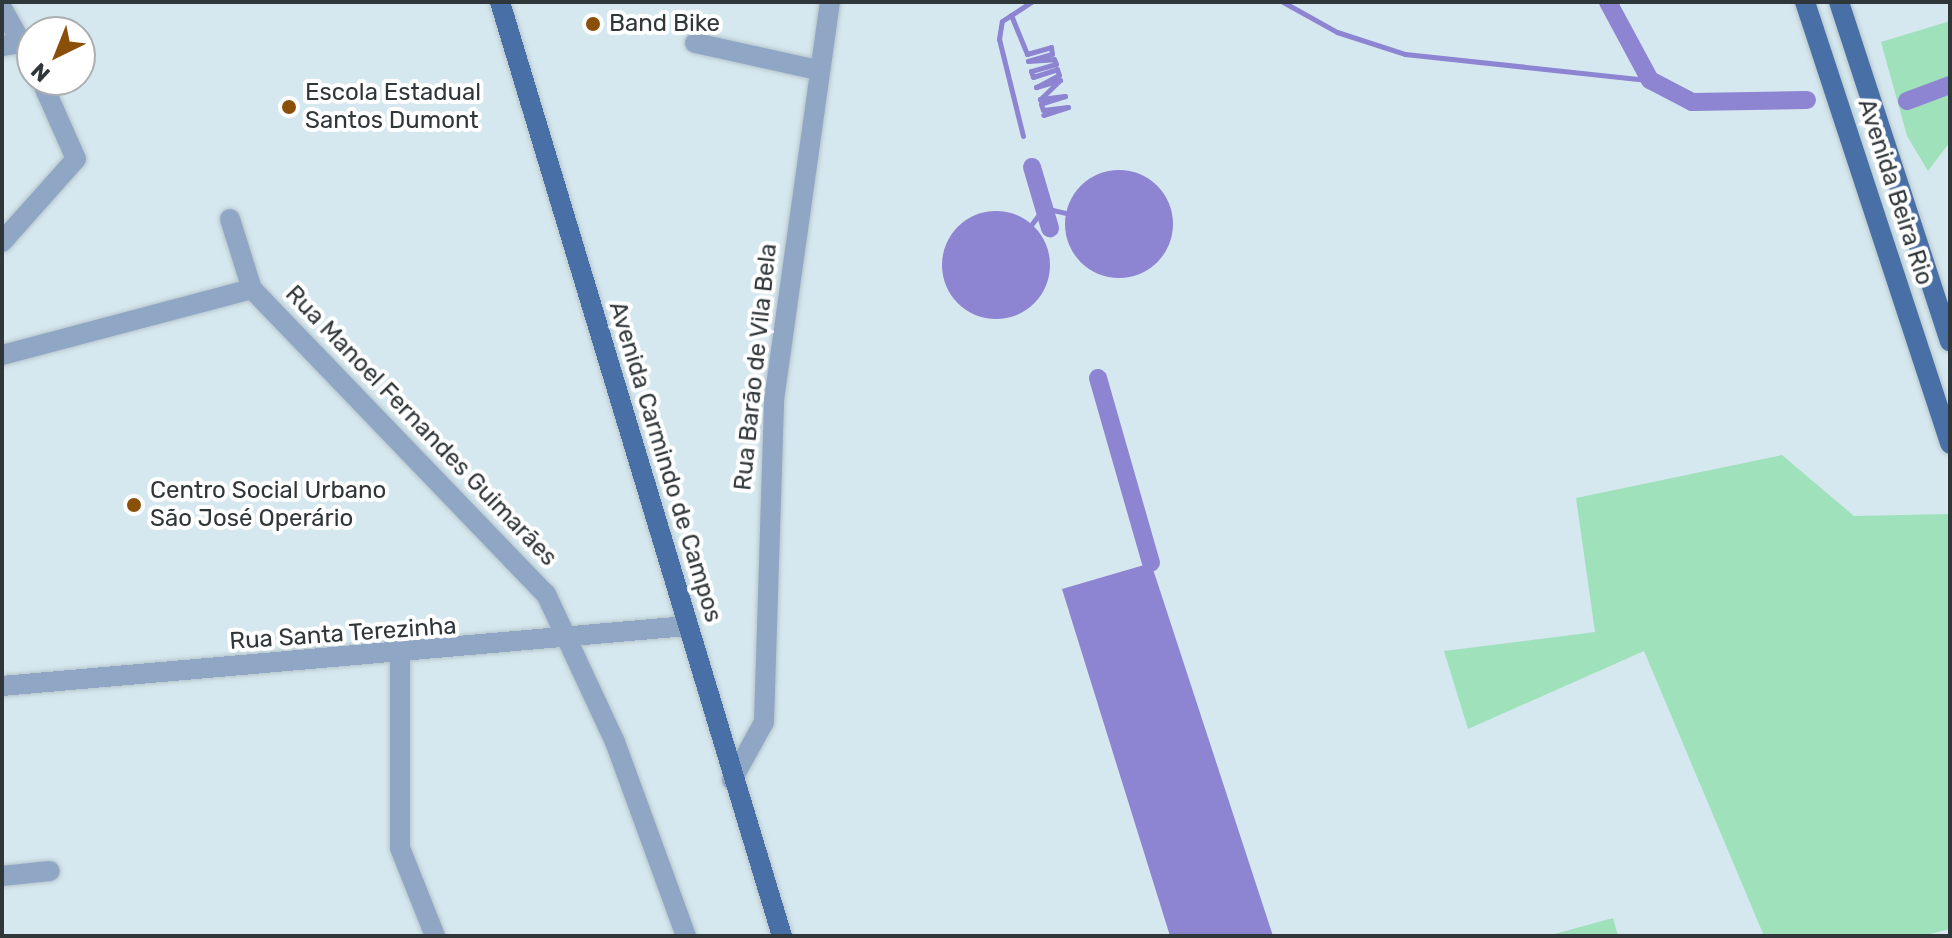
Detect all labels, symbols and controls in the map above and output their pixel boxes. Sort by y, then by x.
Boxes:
place label: Band Bike [609,10,720,38]
marker: Band Bike [584,15,602,33]
north arrow [16,16,96,96]
text: N [26,57,56,88]
place label: Escola Estadual Santos Dumont [305,79,481,135]
street label: Avenida Beira Rio [1851,95,1939,289]
marker: Escola Estadual Santos Dumont [280,98,298,116]
street label: Rua Barão de Vila Bela [729,242,783,492]
street label: Rua Manoel Fernandes Guimarães [279,280,563,572]
street label: Avenida Carmindo de Campos [602,298,728,626]
place label: Centro Social Urbano São José Operário [150,477,386,533]
marker: Centro Social Urbano São José Operário [125,496,143,514]
street label: Rua Santa Terezinha [228,612,458,656]

